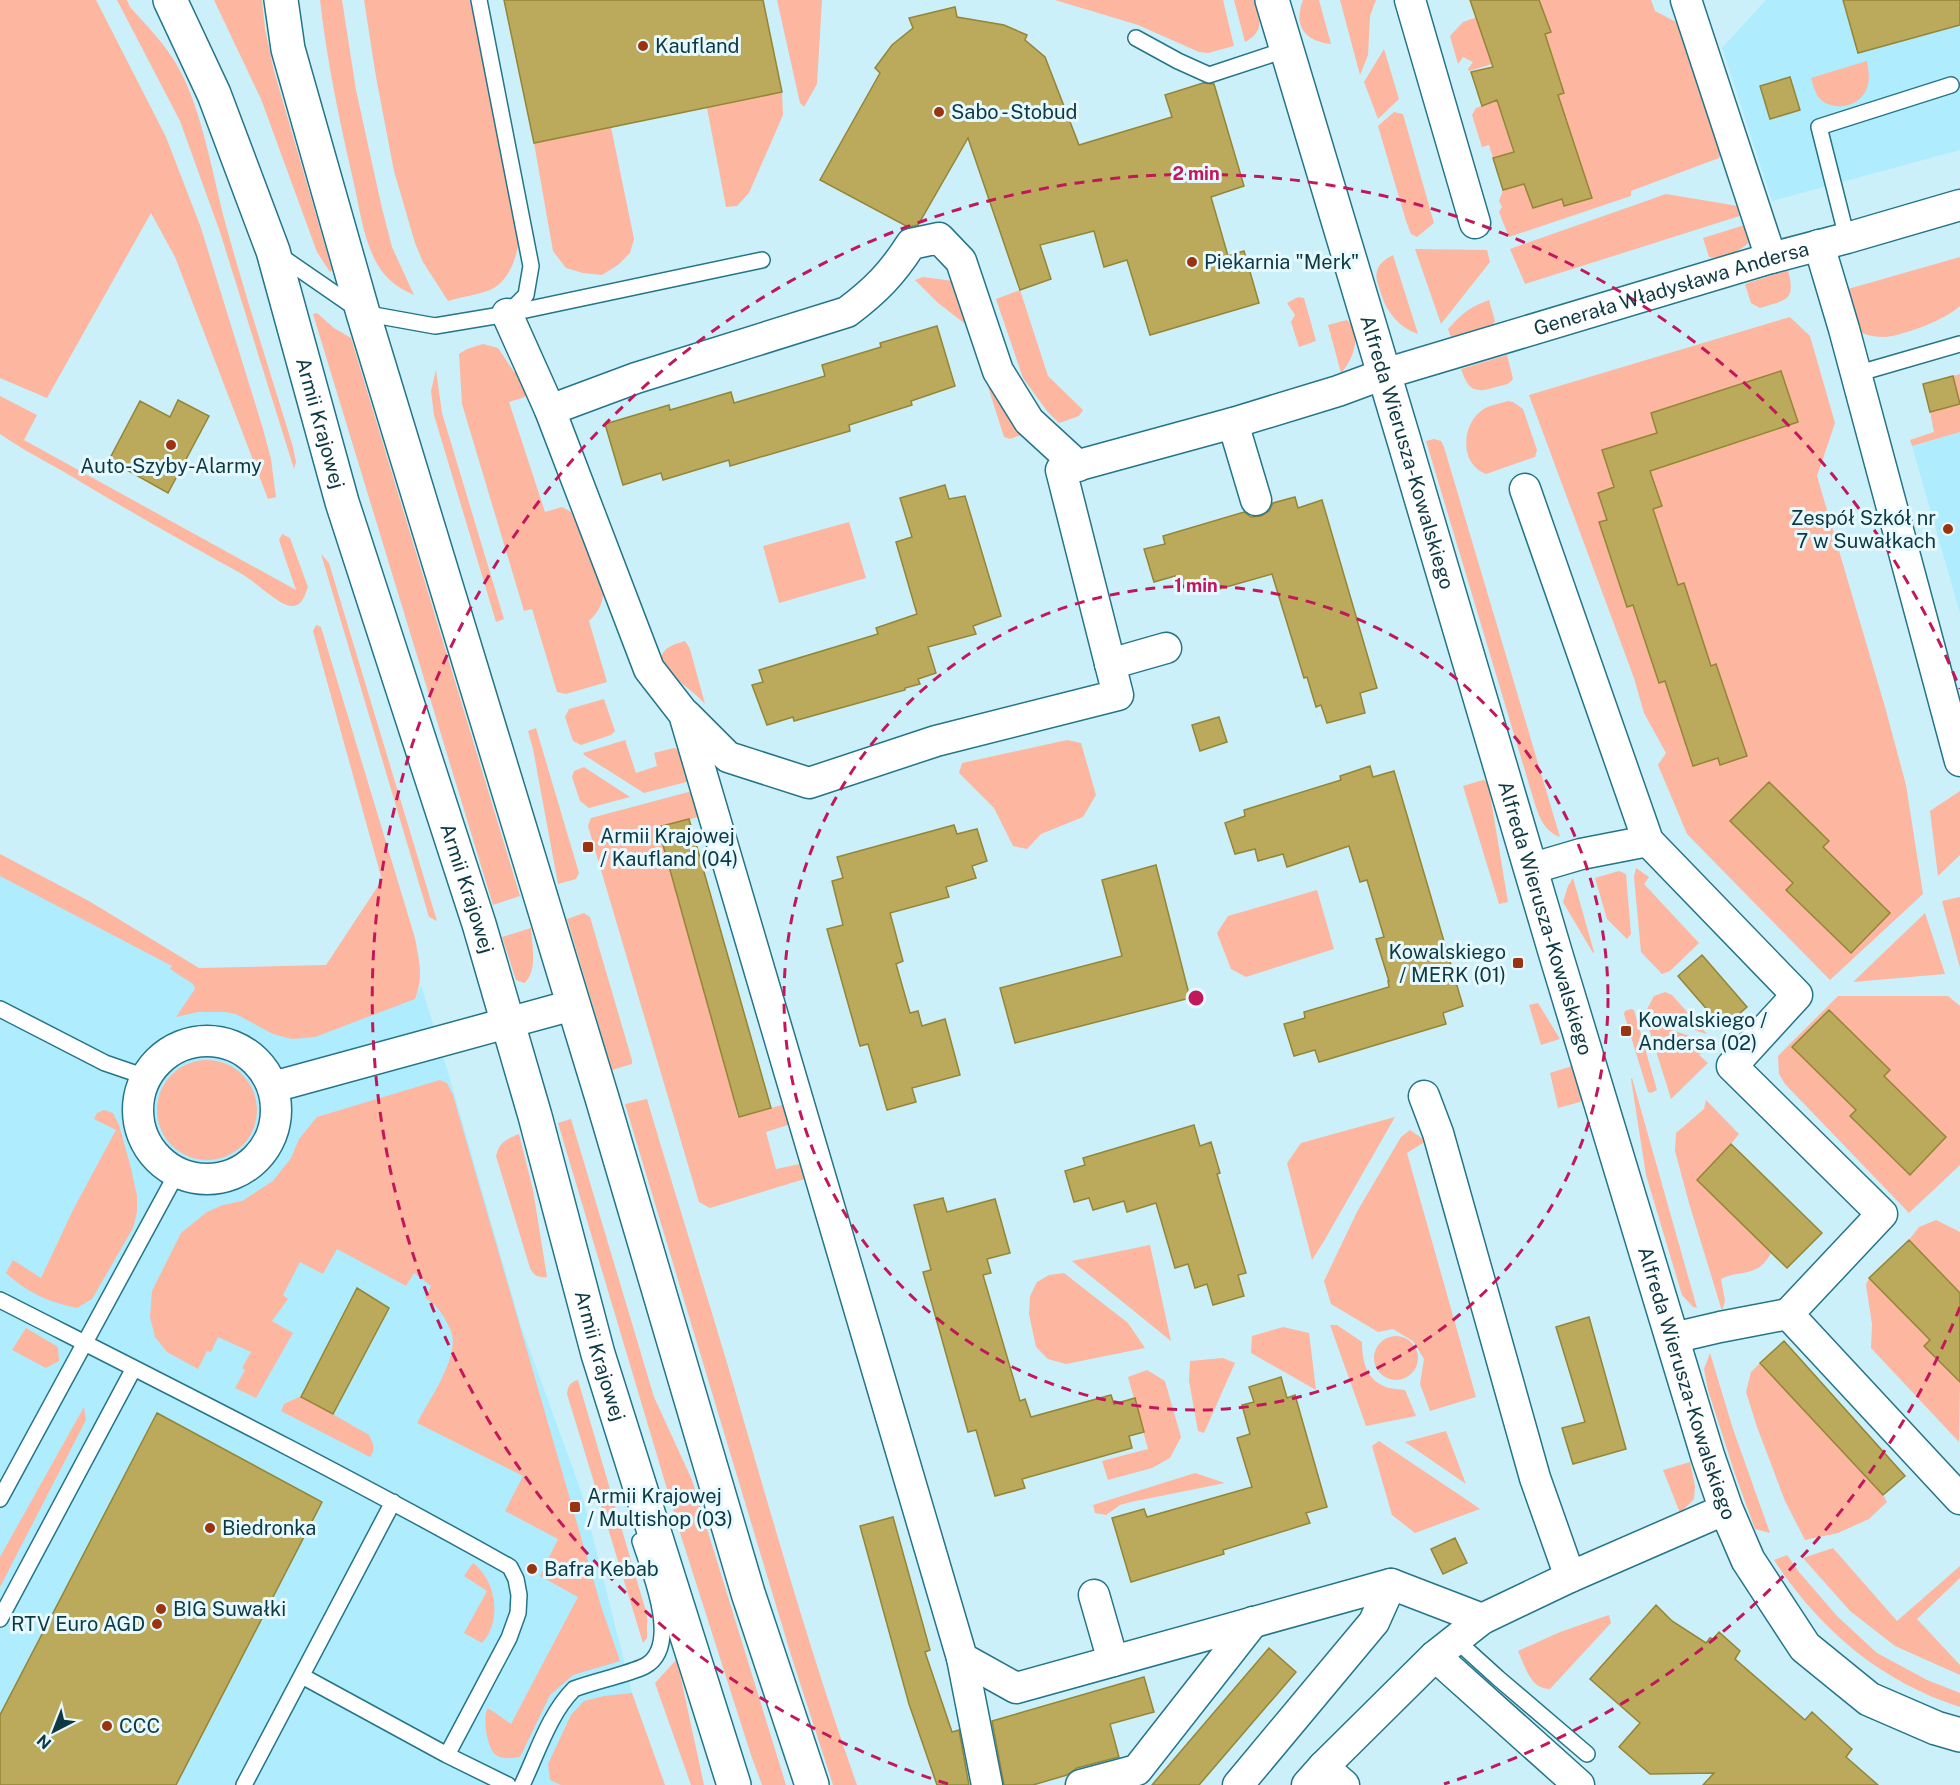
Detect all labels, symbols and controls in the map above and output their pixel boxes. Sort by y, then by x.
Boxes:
place label: Kaufland [655,34,740,58]
marker: Kaufland [636,39,650,53]
place label: Sabo - Stobud [951,100,1078,124]
marker: Sabo - Stobud [932,105,946,119]
text: 2 min [1172,163,1220,184]
street label: Generała Władysława Andersa [1531,237,1812,340]
place label: Piekarnia "Merk" [1204,250,1359,274]
marker: Piekarnia "Merk" [1185,255,1199,269]
street label: Alfreda Wierusza-Kowalskiego [1355,312,1459,592]
street label: Armii Krajowej [291,355,350,491]
marker: Auto-Szyby-Alarmy [164,438,178,452]
place label: Auto-Szyby-Alarmy [80,454,262,478]
place label: Zespół Szkół nr 7 w Suwałkach [1791,506,1936,553]
marker: Zespół Szkół nr 7 w Suwałkach [1941,522,1955,536]
text: 1 min [1174,575,1218,596]
street label: Alfreda Wierusza-Kowalskiego [1493,778,1598,1058]
street label: Armii Krajowej [435,820,499,956]
place label: Armii Krajowej / Kaufland (04) [600,824,738,871]
marker: Armii Krajowej / Kaufland (04) [581,840,595,854]
place label: Kowalskiego / MERK (01) [1389,940,1506,987]
marker: Kowalskiego / MERK (01) [1511,956,1525,970]
centre of rings [1186,988,1206,1008]
place label: Kowalskiego / Andersa (02) [1638,1008,1767,1055]
marker: Kowalskiego / Andersa (02) [1619,1024,1633,1038]
street label: Alfreda Wierusza-Kowalskiego [1633,1244,1741,1523]
street label: Armii Krajowej [570,1288,630,1424]
place label: Armii Krajowej / Multishop (03) [587,1484,733,1531]
marker: Armii Krajowej / Multishop (03) [568,1500,582,1514]
place label: Biedronka [222,1516,316,1540]
marker: Biedronka [203,1521,217,1535]
place label: Bafra Kebab [544,1557,659,1581]
marker: Bafra Kebab [525,1562,539,1576]
place label: BIG Suwałki [173,1597,286,1621]
marker: BIG Suwałki [154,1602,168,1616]
place label: RTV Euro AGD [11,1612,145,1636]
marker: RTV Euro AGD [150,1617,164,1631]
north arrow [24,1701,84,1761]
place label: CCC [119,1714,160,1738]
marker: CCC [100,1719,114,1733]
text: N [33,1731,55,1753]

